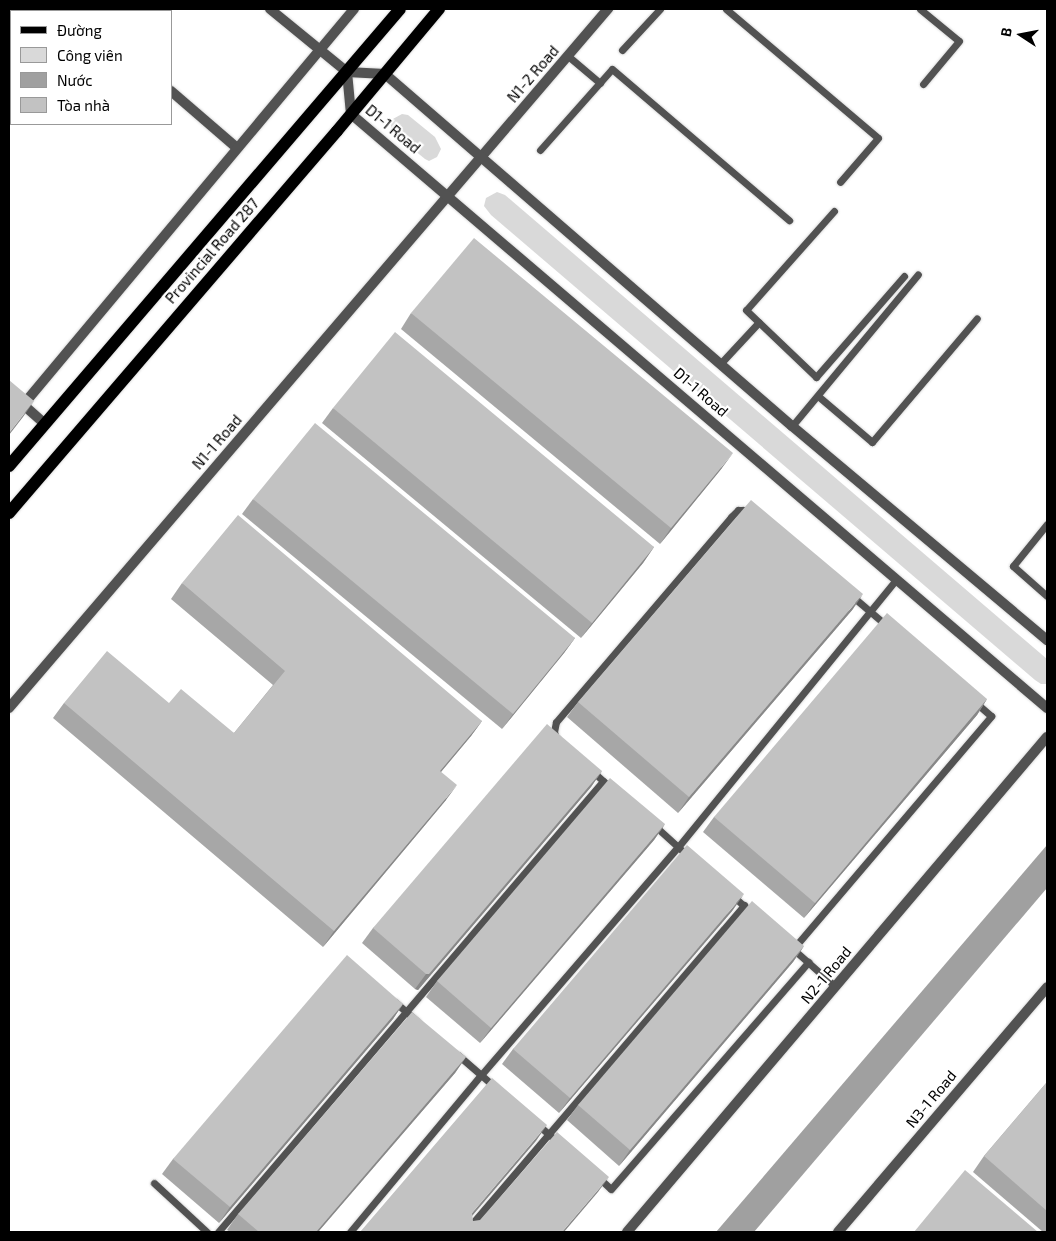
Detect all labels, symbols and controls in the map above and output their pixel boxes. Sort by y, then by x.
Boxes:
legend [10,10,172,125]
north arrow [996,10,1046,60]
text: Đường [57,21,102,39]
text: B [997,26,1015,38]
street label: N1-2 Road [503,42,563,106]
text: Công viên [57,46,123,64]
text: Nước [57,71,93,89]
text: Tòa nhà [57,96,110,114]
street label: D1-1 Road [362,101,424,157]
street label: Provincial Road 287 [161,195,263,307]
street label: D1-1 Road [670,364,732,420]
street label: N1-1 Road [188,411,246,473]
street label: N2-1 Road [797,943,855,1007]
street label: N3-1 Road [902,1067,960,1131]

